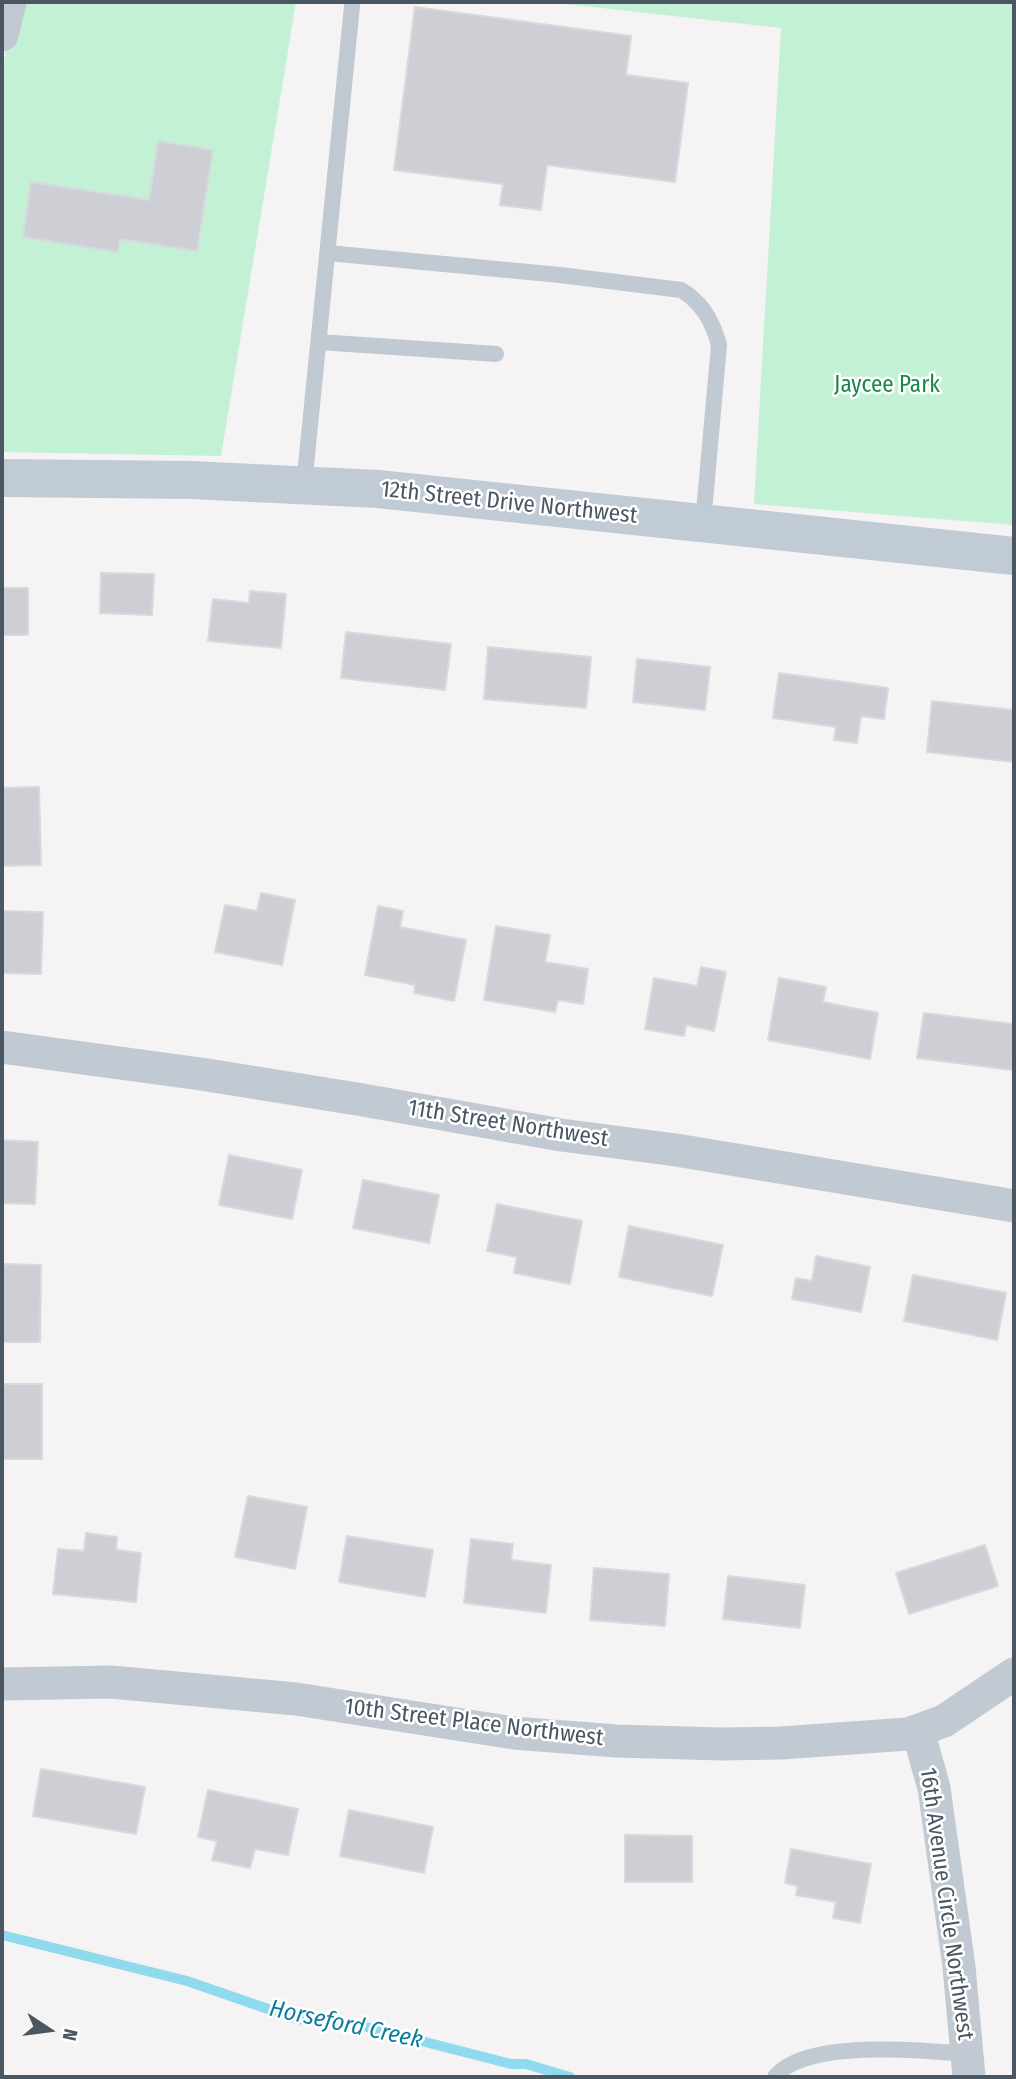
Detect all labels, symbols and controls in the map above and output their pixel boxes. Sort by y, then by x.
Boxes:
park label: Jaycee Park [834,372,940,400]
street label: 12th Street Drive Northwest [379,476,639,530]
street label: 11th Street Northwest [406,1095,610,1153]
street label: 10th Street Place Northwest [343,1693,605,1753]
street label: 16th Avenue Circle Northwest [913,1766,979,2042]
north arrow [14,1995,84,2065]
water label: Horseford Creek [267,1995,425,2055]
text: N [57,2027,82,2043]

